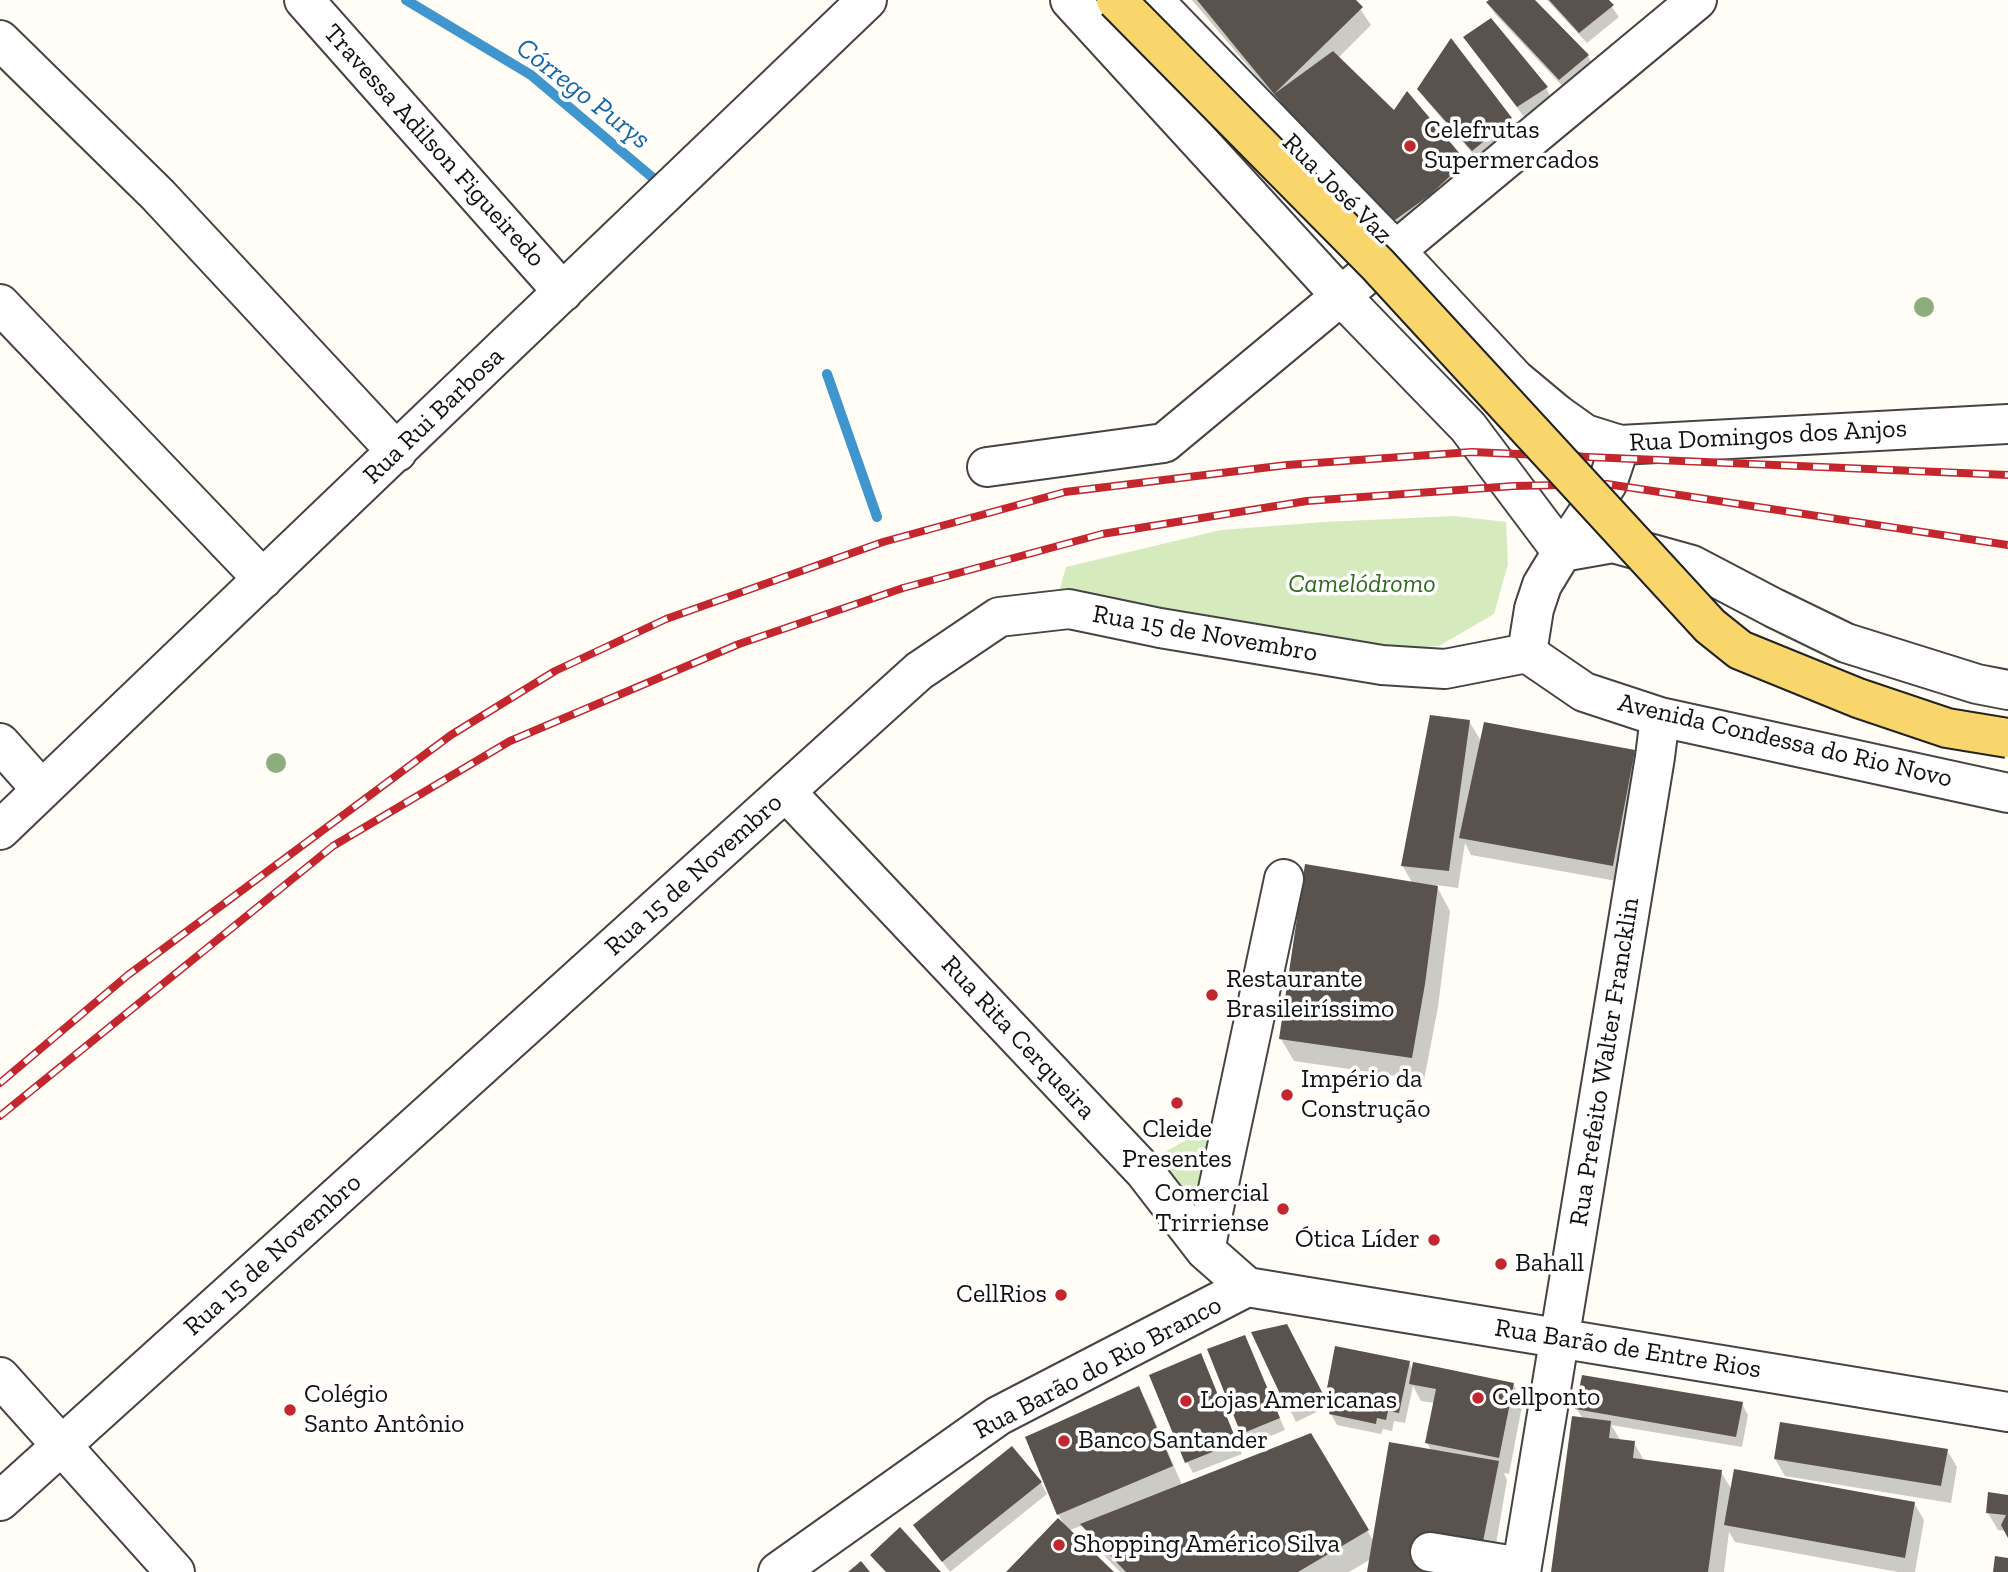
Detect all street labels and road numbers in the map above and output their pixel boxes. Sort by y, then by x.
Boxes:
street label: Travessa Adilson Figueiredo [317,18,551,274]
street label: Rua José Vaz [1275,127,1399,251]
street label: Rua Rui Barbosa [357,341,511,491]
street label: Rua Domingos dos Anjos [1628,413,1908,459]
street label: Rua 15 de Novembro [1090,599,1320,669]
street label: Avenida Condessa do Rio Novo [1615,687,1955,795]
street label: Rua 15 de Novembro [599,787,789,963]
street label: Rua Prefeito Walter Francklin [1564,895,1646,1229]
street label: Rua Rita Cerqueira [934,950,1102,1126]
street label: Rua 15 de Novembro [178,1167,368,1343]
street label: Rua Barão do Rio Branco [969,1290,1227,1446]
street label: Rua Barão de Entre Rios [1493,1313,1763,1385]

